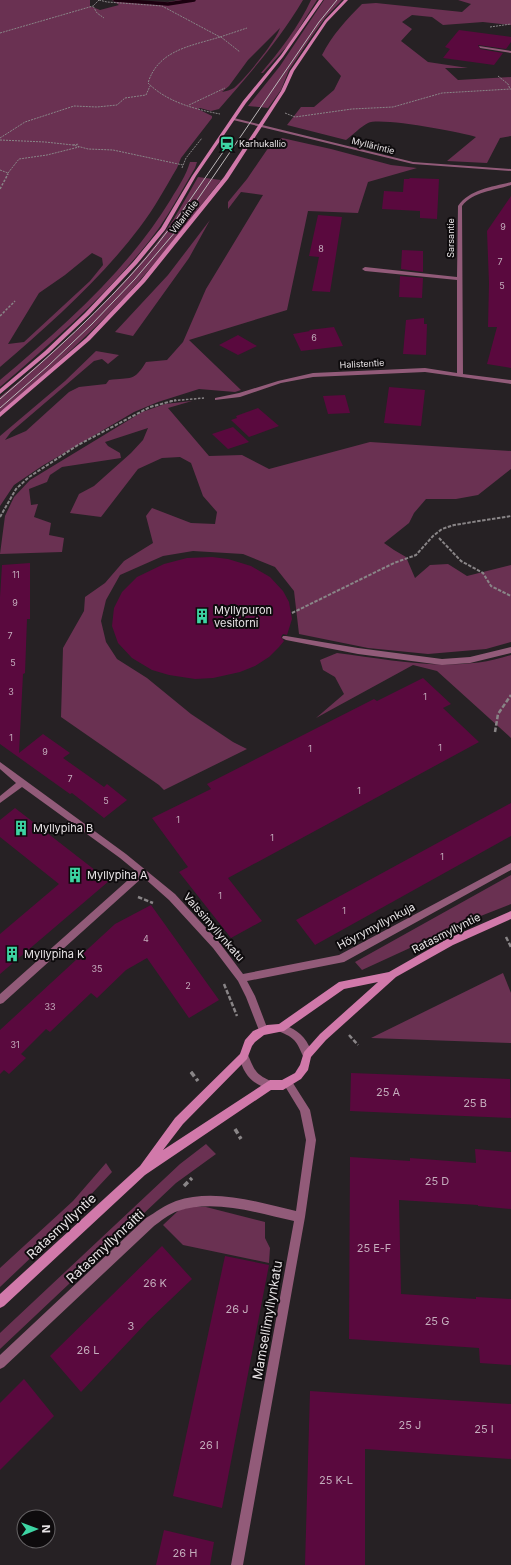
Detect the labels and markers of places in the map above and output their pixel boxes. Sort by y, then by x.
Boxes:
station icon: Karhukallio [218,135,236,153]
place label: Karhukallio [239,138,286,149]
place label: Myllypuron vesitorni [214,603,272,630]
building icon: Myllypuron vesitorni [193,607,211,625]
building icon: Myllypiha B [12,819,30,837]
place label: Myllypiha B [33,821,93,835]
building icon: Myllypiha A [66,866,84,884]
place label: Myllypiha A [87,868,148,882]
building icon: Myllypiha K [3,945,21,963]
place label: Myllypiha K [24,947,85,961]

